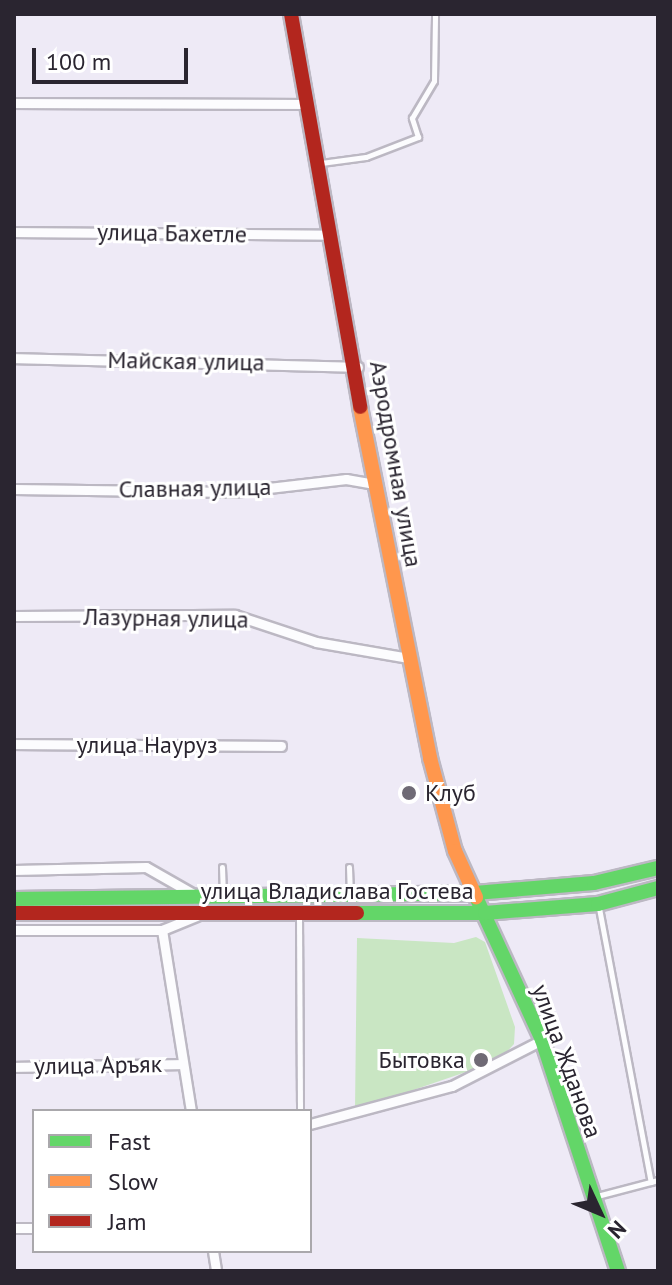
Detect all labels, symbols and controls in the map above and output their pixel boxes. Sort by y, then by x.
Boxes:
scale bar [36,32,192,82]
text: 100 m [46,46,111,77]
street label: улица Бахетле [97,217,247,249]
street label: Майская улица [107,345,265,377]
street label: Аэродромная улица [364,359,428,569]
street label: Славная улица [118,472,272,504]
street label: Лазурная улица [83,602,249,634]
street label: улица Науруз [76,731,218,759]
place label: Клуб [425,779,476,807]
marker: Клуб [400,784,418,802]
street label: улица Владислава Гостева [200,877,474,905]
street label: улица Жданова [526,980,608,1142]
place label: Бытовка [379,1046,465,1074]
street label: улица Аръяк [33,1049,163,1081]
marker: Бытовка [472,1051,490,1069]
legend [32,1109,312,1253]
text: Fast [108,1126,151,1157]
text: Slow [108,1166,158,1197]
north arrow [560,1173,640,1253]
text: Jam [108,1206,146,1237]
text: N [602,1215,632,1245]

